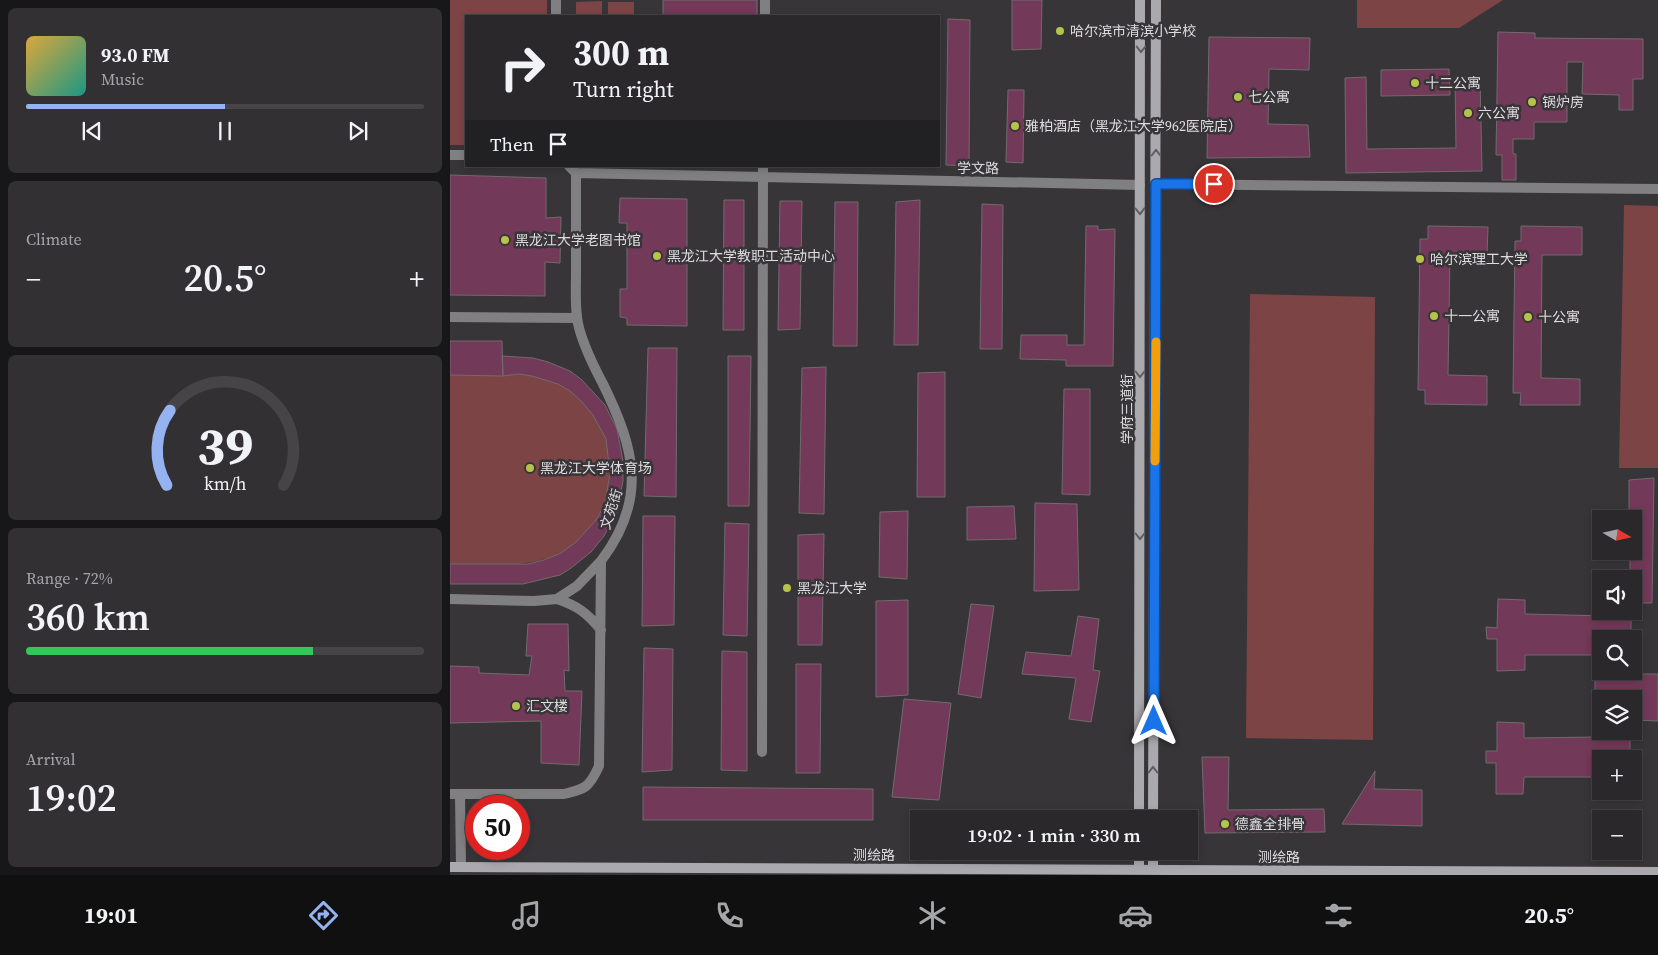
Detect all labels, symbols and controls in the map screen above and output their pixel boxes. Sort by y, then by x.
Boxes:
place label: 哈尔滨市清滨小学校 [1070,21,1196,41]
marker: 哈尔滨市清滨小学校 [1054,25,1066,37]
text: 300 m [573,29,669,77]
icon: right [490,35,555,100]
text: 93.0 FM [101,42,170,68]
one-way arrow [1136,45,1146,53]
text: Music [101,68,144,90]
place label: 十二公寓 [1425,73,1481,93]
text: Turn right [573,74,674,104]
marker: 十二公寓 [1409,77,1421,89]
place label: 七公寓 [1248,87,1290,107]
marker: 七公寓 [1232,91,1244,103]
place label: 锅炉房 [1542,92,1584,112]
marker: 锅炉房 [1526,96,1538,108]
place label: 六公寓 [1478,103,1520,123]
marker: 六公寓 [1462,107,1474,119]
place label: 雅柏酒店（黑龙江大学962医院店） [1025,116,1242,136]
icon: previous [78,117,106,145]
icon: pause [211,117,239,145]
icon: next [344,117,372,145]
marker: 雅柏酒店（黑龙江大学962医院店） [1009,120,1021,132]
icon: arrive [544,130,572,158]
text: Then [490,131,534,157]
one-way arrow [1151,148,1161,156]
street label: 学文路 [957,158,999,178]
pin [1193,163,1235,205]
icon: arrive [1200,170,1228,198]
one-way arrow [1135,208,1145,215]
text: Climate [26,228,82,250]
place label: 黑龙江大学老图书馆 [515,230,641,250]
marker: 黑龙江大学老图书馆 [499,234,511,246]
place label: 黑龙江大学教职工活动中心 [667,246,835,266]
place label: 哈尔滨理工大学 [1430,249,1528,269]
marker: 黑龙江大学教职工活动中心 [651,250,663,262]
text: 20.5° [183,252,267,304]
marker: 哈尔滨理工大学 [1414,253,1426,265]
text: − [26,260,41,298]
text: + [409,260,424,298]
place label: 十一公寓 [1444,306,1500,326]
place label: 十公寓 [1538,307,1580,327]
marker: 十一公寓 [1428,310,1440,322]
marker: 十公寓 [1522,311,1534,323]
one-way arrow [1135,370,1145,378]
street label: 学府三道街 [1117,374,1137,444]
text: 39 [197,410,253,481]
place label: 黑龙江大学体育场 [540,458,652,478]
marker: 黑龙江大学体育场 [524,462,536,474]
text: km/h [204,471,247,496]
street label: 文苑街 [595,486,627,532]
north arrow [1592,510,1642,560]
map controls [1592,510,1642,860]
one-way arrow [1135,532,1146,540]
text: Range · 72% [26,567,113,589]
button: sound [1592,570,1642,620]
place label: 黑龙江大学 [797,578,867,598]
marker: 黑龙江大学 [781,582,793,594]
text: 360 km [26,591,150,643]
button: search [1592,630,1642,680]
button: layers [1592,690,1642,740]
position arrow [1127,694,1179,746]
place label: 汇文楼 [526,696,568,716]
marker: 汇文楼 [510,700,522,712]
text: Arrival [26,748,75,770]
button: + [1592,750,1642,800]
one-way arrow [1148,766,1158,774]
text: 19:02 [26,772,116,824]
speed limit sign: 50 [465,795,530,860]
button: − [1592,810,1642,860]
place label: 德鑫全排骨 [1235,814,1305,834]
marker: 德鑫全排骨 [1219,818,1231,830]
text: 19:02 · 1 min · 330 m [967,822,1141,848]
street label: 测绘路 [853,845,895,865]
street label: 测绘路 [1258,847,1300,867]
icon: directions [306,898,341,933]
icon: music [509,898,544,933]
icon: phone [712,898,747,933]
icon: climate [915,898,950,933]
icon: car [1118,898,1153,933]
icon: filters [1321,898,1356,933]
text: 19:01 [84,900,138,930]
text: 20.5° [1524,900,1574,930]

